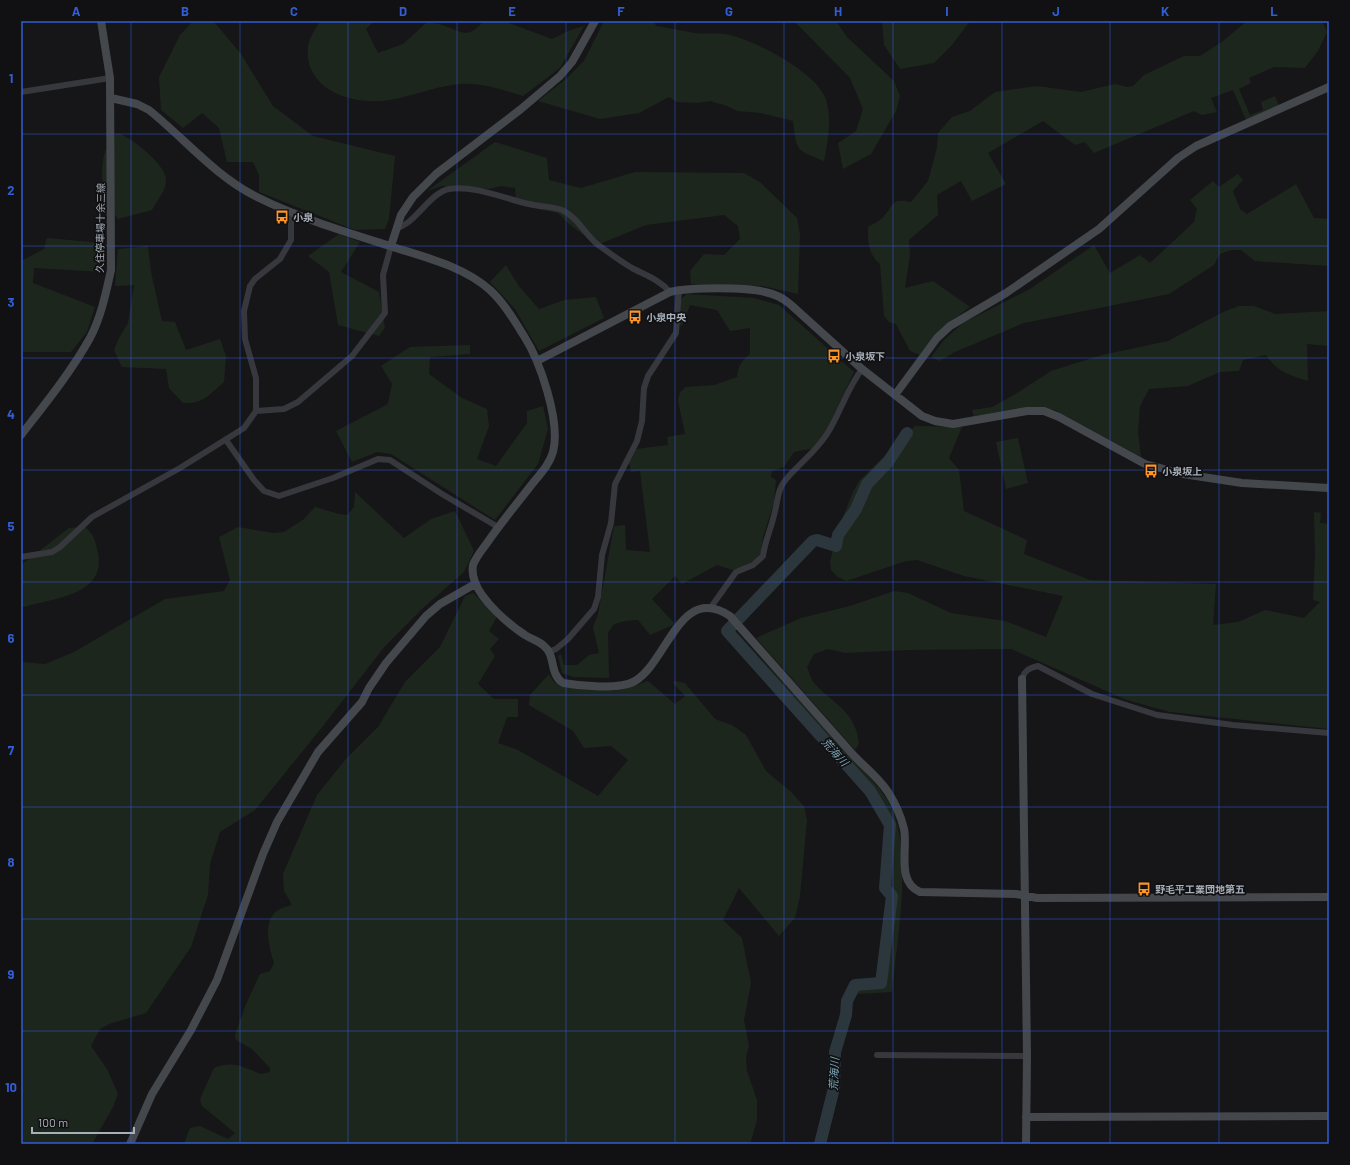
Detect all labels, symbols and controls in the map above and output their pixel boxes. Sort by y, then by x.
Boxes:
text: A [72,3,81,19]
text: B [181,3,189,19]
text: C [290,3,298,19]
text: D [399,3,407,19]
text: E [508,3,516,19]
text: F [617,3,625,19]
text: G [725,3,733,19]
text: H [834,3,842,19]
text: I [945,3,949,19]
text: J [1052,3,1060,19]
text: K [1161,3,1169,19]
text: L [1270,3,1278,19]
text: 1 [9,70,13,86]
text: 2 [7,182,15,198]
street label: 久住停車場十余三線 [93,183,107,273]
bus stop icon: 小泉 [274,209,290,225]
place label: 小泉 [293,211,314,223]
text: 3 [7,294,15,310]
bus stop icon: 小泉中央 [627,309,643,325]
place label: 小泉中央 [646,311,687,323]
bus stop icon: 小泉坂下 [826,348,842,364]
place label: 小泉坂下 [845,350,885,362]
text: 4 [7,406,15,422]
bus stop icon: 小泉坂上 [1143,463,1159,479]
place label: 小泉坂上 [1162,465,1202,477]
text: 5 [7,518,15,534]
text: 6 [8,630,15,646]
water label: 荒海川 [820,735,852,769]
text: 7 [8,742,15,758]
text: 8 [7,854,15,870]
bus stop icon: 野毛平工業団地第五 [1136,881,1152,897]
place label: 野毛平工業団地第五 [1155,883,1245,895]
text: 9 [8,966,15,982]
water label: 荒海川 [826,1056,841,1091]
text: 10 [5,1079,17,1095]
scale bar [32,1109,134,1135]
text: 100 m [38,1115,68,1129]

